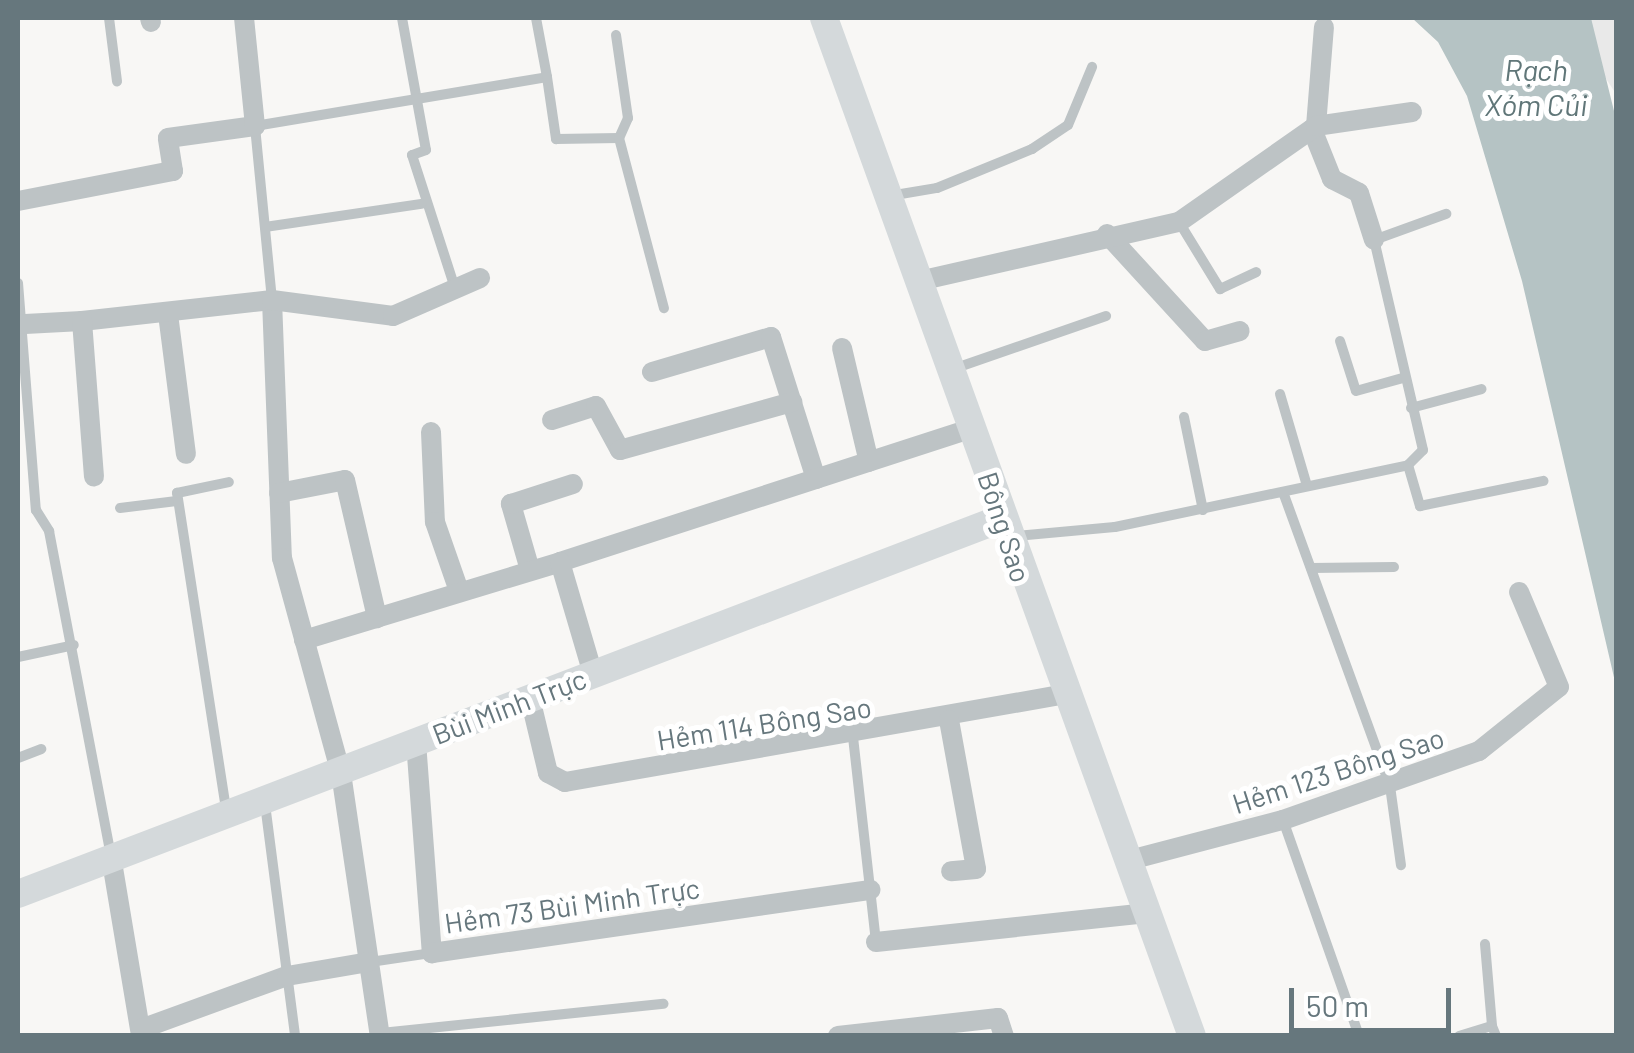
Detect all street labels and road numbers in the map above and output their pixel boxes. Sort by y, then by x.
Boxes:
street label: Bông Sao [971,468,1039,586]
street label: Bùi Minh Trực [427,661,591,751]
street label: Hẻm 114 Bông Sao [654,689,874,757]
street label: Hẻm 123 Bông Sao [1228,720,1448,820]
street label: Hẻm 73 Bùi Minh Trực [442,870,702,940]

